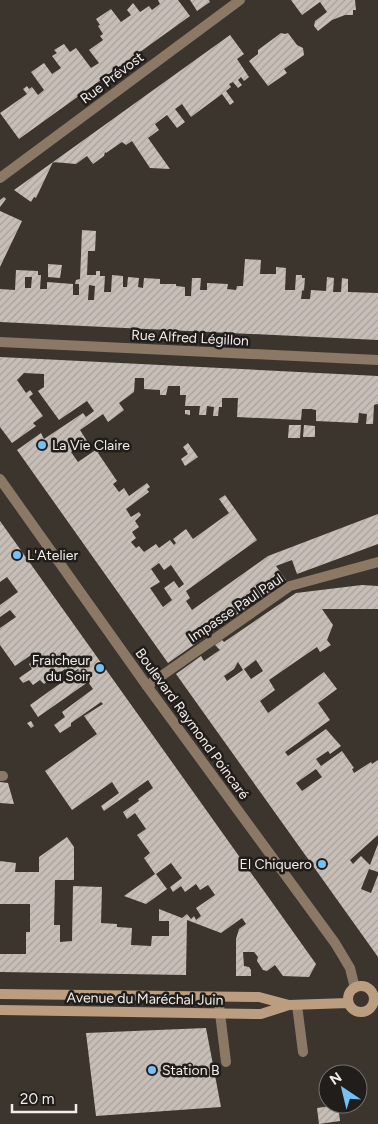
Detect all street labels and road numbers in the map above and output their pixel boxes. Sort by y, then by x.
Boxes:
street label: Rue Prévost [77,49,147,107]
street label: Rue Alfred Légillon [131,326,250,350]
street label: Impasse Paul Paul [185,570,287,646]
street label: Boulevard Raymond Poincaré [131,645,253,803]
street label: Avenue du Maréchal Juin [66,989,224,1009]

